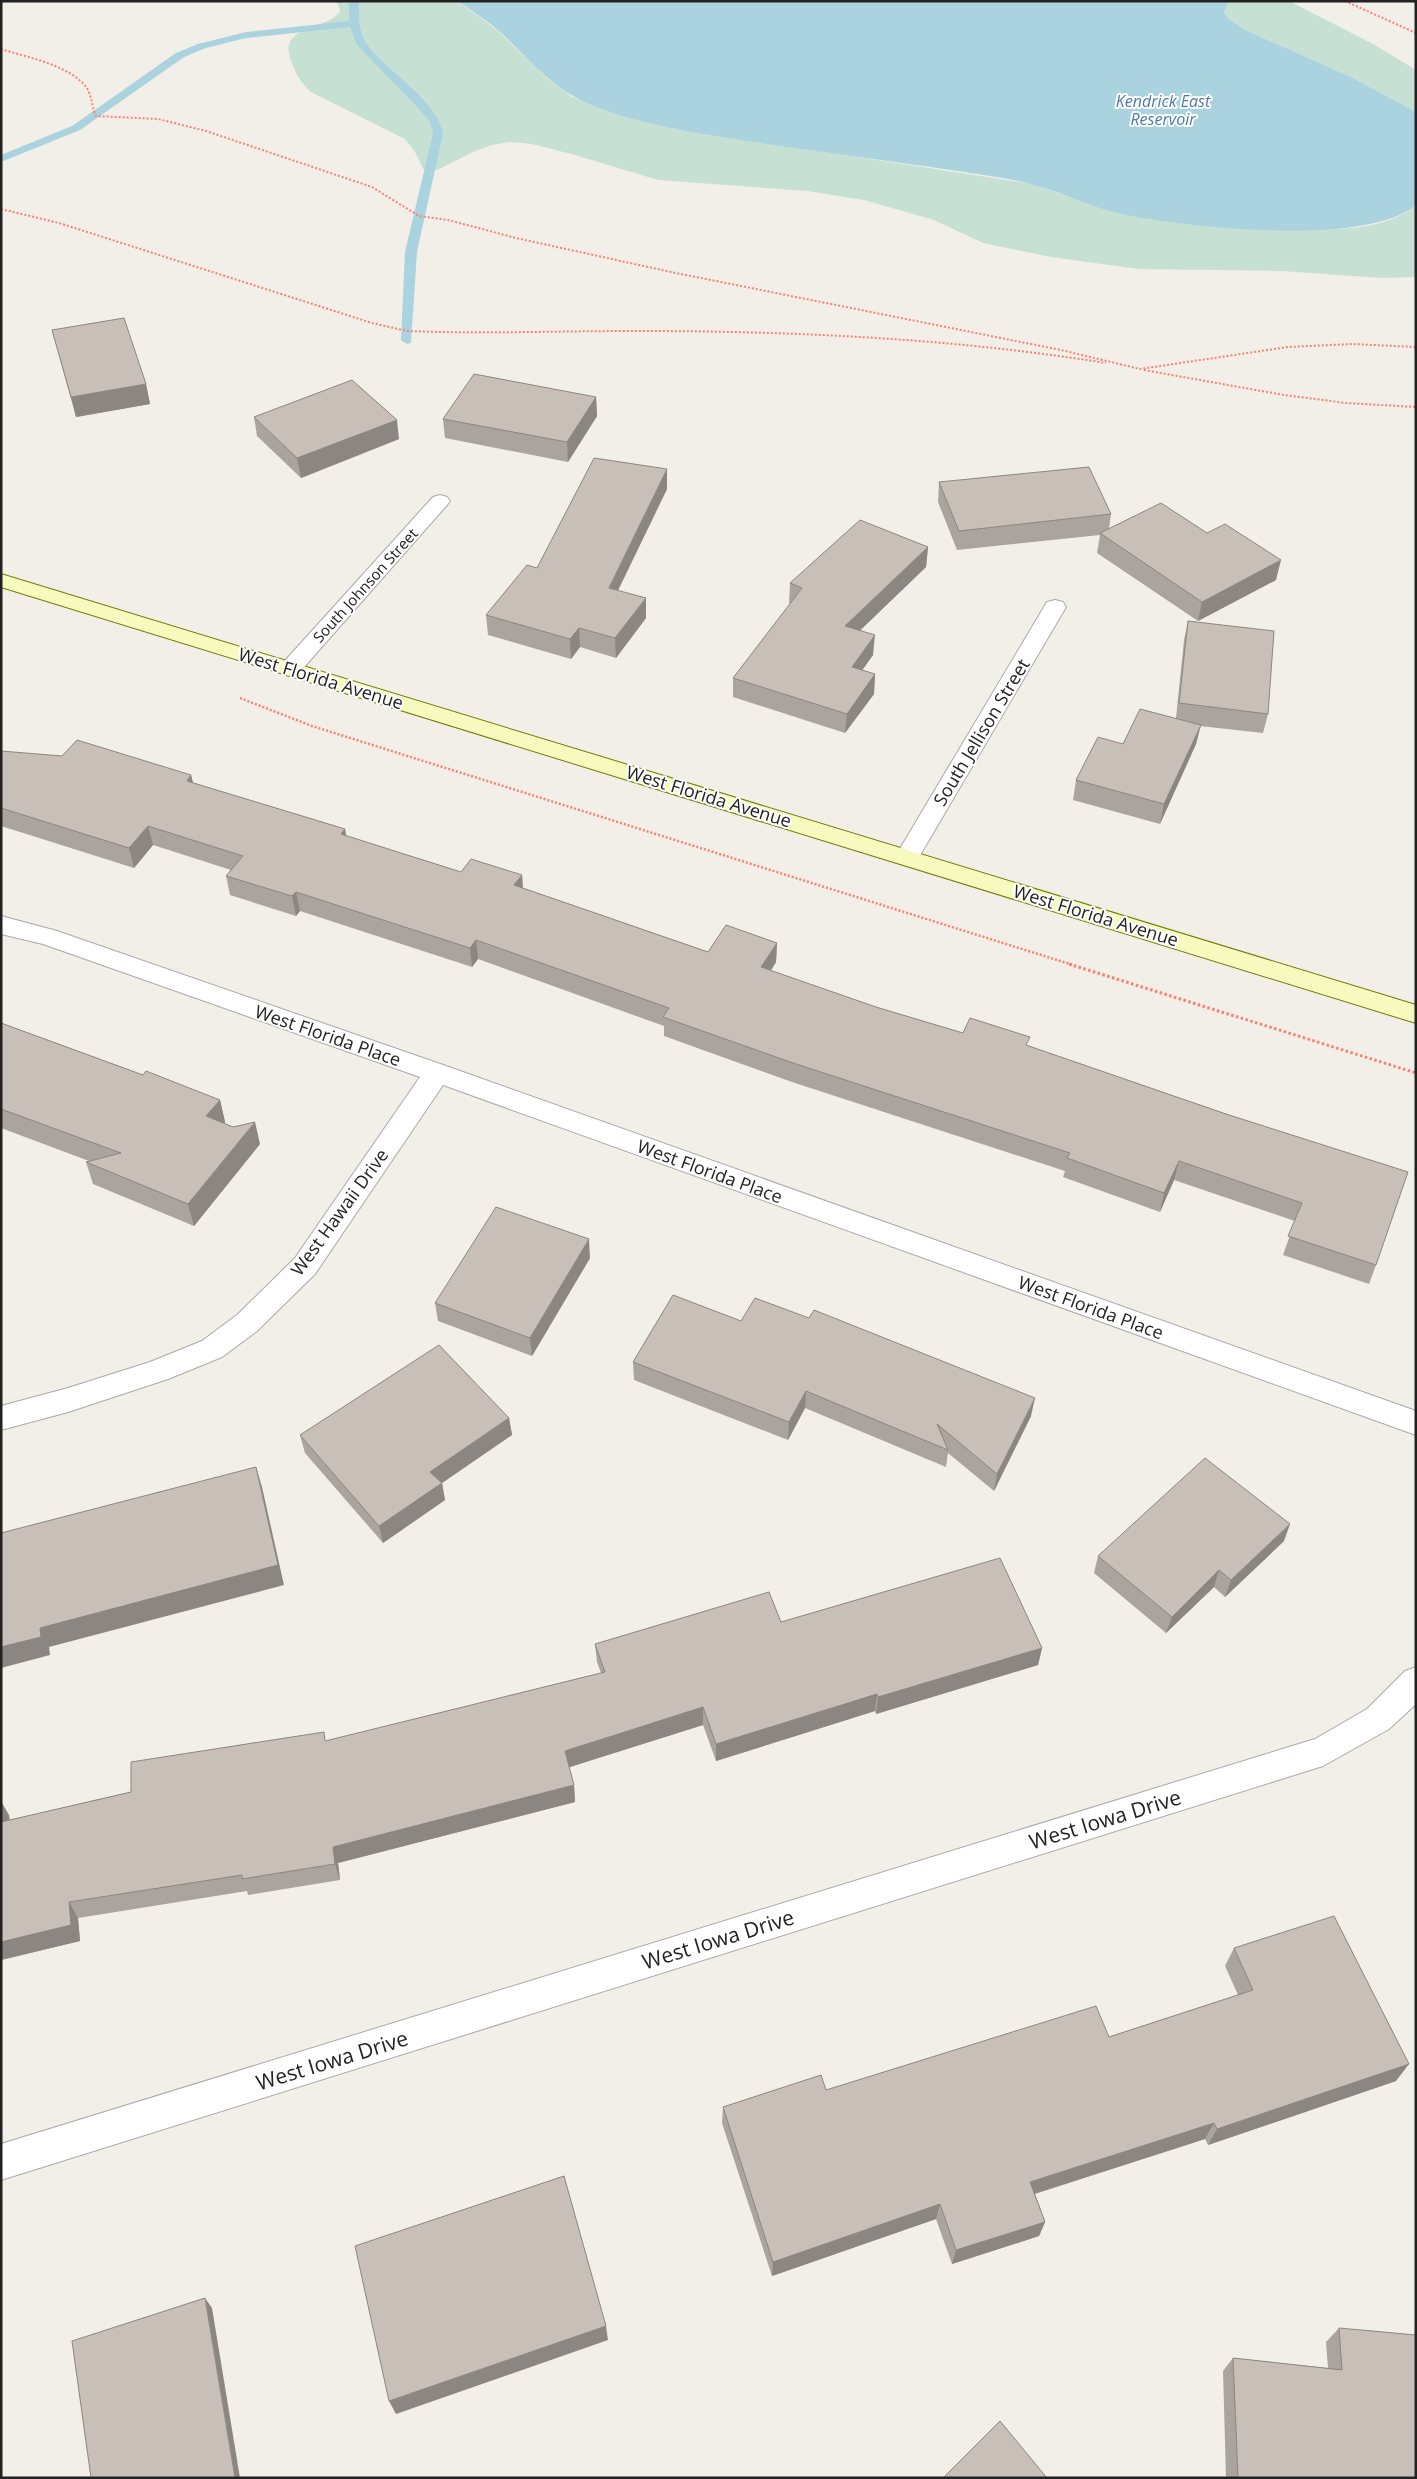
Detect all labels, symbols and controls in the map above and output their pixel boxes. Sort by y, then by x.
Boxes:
water label: Kendrick East Reservoir [1116,90,1211,130]
street label: South Johnson Street [308,523,422,647]
street label: West Florida Avenue [236,641,406,715]
street label: South Jellison Street [927,654,1035,810]
street label: West Florida Avenue [624,759,794,833]
street label: West Florida Avenue [1011,878,1181,952]
street label: West Florida Place [252,999,404,1071]
street label: West Florida Place [634,1134,786,1208]
street label: West Hawaii Drive [285,1144,393,1280]
street label: West Florida Place [1015,1270,1167,1344]
street label: West Iowa Drive [1026,1783,1184,1855]
street label: West Iowa Drive [639,1903,797,1975]
street label: West Iowa Drive [253,2024,411,2096]

